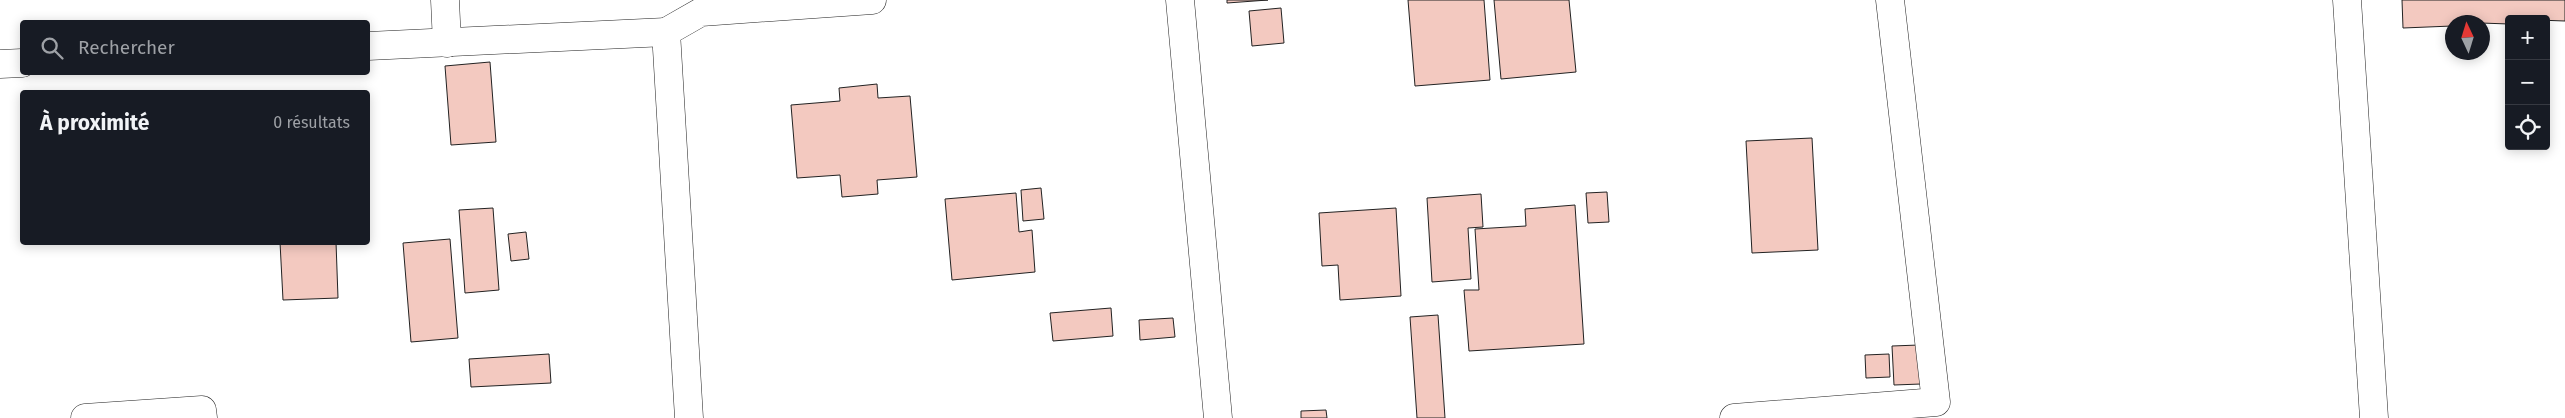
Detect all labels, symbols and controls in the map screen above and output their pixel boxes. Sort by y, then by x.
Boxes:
north arrow [2445,15,2490,60]
map controls [2505,15,2550,150]
button: + [2505,15,2550,60]
search box [20,20,370,75]
icon: search [38,34,66,62]
text: Rechercher [78,36,175,59]
button: − [2505,60,2550,105]
button: locate [2505,105,2550,150]
text: À proximité [40,110,149,136]
text: 0 résultats [273,113,350,132]

